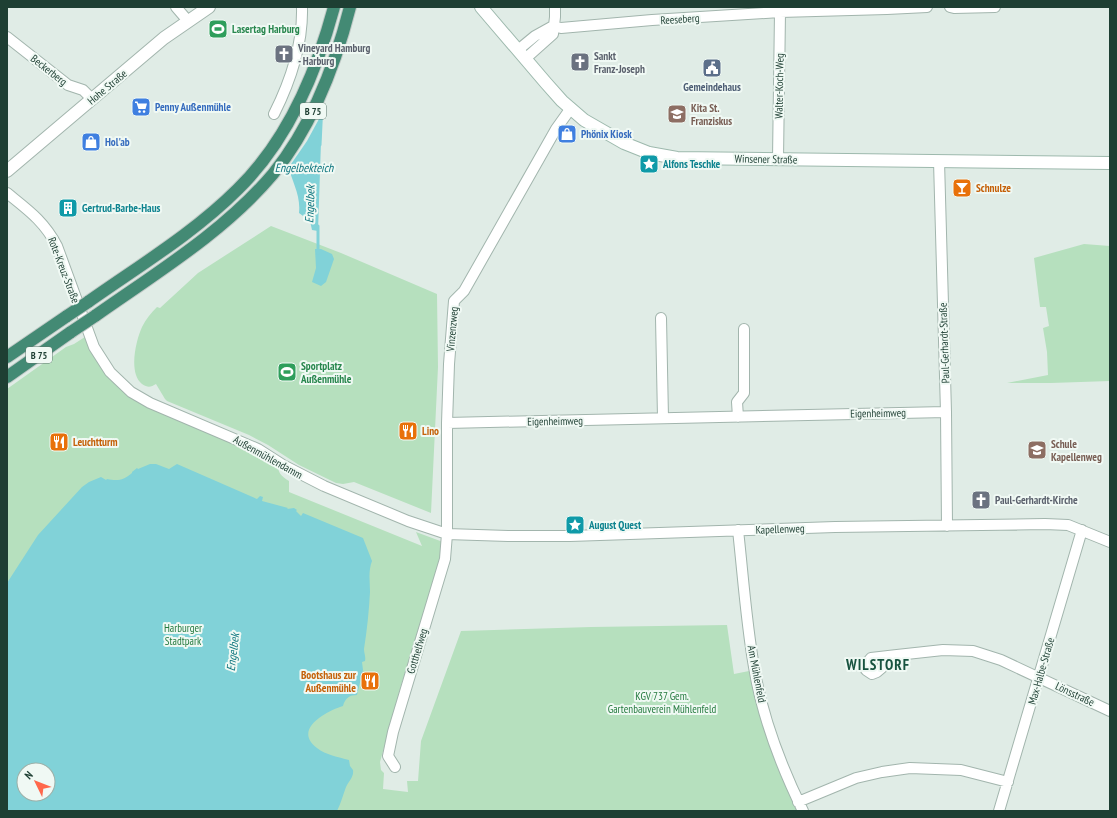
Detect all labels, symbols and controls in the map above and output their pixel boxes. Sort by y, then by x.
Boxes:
street label: Reeseberg [660,11,700,27]
sports icon: Lasertag Harburg [207,18,229,40]
place label: Lasertag Harburg [232,22,300,36]
place label: Vineyard Hamburg - Harburg [297,41,371,68]
church icon: Vineyard Hamburg - Harburg [273,43,295,65]
place label: Sankt Franz-Joseph [594,49,645,76]
street label: Beckerberg [28,51,70,89]
church icon: Sankt Franz-Joseph [569,51,591,73]
street label: Walter-Koch-Weg [771,53,787,119]
public building icon: Gemeindehaus [701,57,723,79]
street label: Hohe Straße [84,66,130,108]
place label: Gemeindehaus [683,80,741,94]
supermarket icon: Penny Außenmühle [130,96,152,118]
place label: Penny Außenmühle [155,100,231,114]
place label: Kita St. Franziskus [691,101,732,128]
road number: B 75 [300,103,326,119]
school or university icon: Kita St. Franziskus [666,103,688,125]
shop icon: Phönix Kiosk [556,123,578,145]
place label: Phönix Kiosk [581,127,632,141]
shop icon: Hol'ab [80,131,102,153]
place label: Hol'ab [105,135,130,149]
street label: Winsener Straße [735,151,798,167]
place icon: Alfons Teschke [638,153,660,175]
place label: Alfons Teschke [662,157,721,171]
water label: Engelbekteich [275,160,334,175]
bar icon: Schnulze [951,177,973,199]
place label: Schnulze [976,181,1011,195]
water label: Engelbek [301,183,318,223]
building icon: Gertrud-Barbe-Haus [57,197,79,219]
place label: Gertrud-Barbe-Haus [82,201,161,215]
street label: Rote-Kreuz-Straße [45,235,83,305]
street label: Paul-Gerhardt-Straße [936,302,952,384]
street label: Vinzenzweg [443,306,461,353]
road number: B 75 [26,347,52,363]
place label: Sportplatz Außenmühle [300,359,352,386]
sports icon: Sportplatz Außenmühle [276,361,298,383]
street label: Eigenheimweg [850,406,906,420]
street label: Eigenheimweg [527,414,583,428]
restaurant icon: Lino [397,420,419,442]
place label: Lino [422,424,439,438]
restaurant icon: Leuchtturm [48,431,70,453]
street label: Außenmühlendamm [231,432,305,482]
place label: Leuchtturm [73,435,118,449]
place label: Schule Kapellenweg [1051,437,1102,464]
school or university icon: Schule Kapellenweg [1026,439,1048,461]
church icon: Paul-Gerhardt-Kirche [970,489,992,511]
place label: Paul-Gerhardt-Kirche [995,493,1078,507]
place icon: August Quest [564,514,586,536]
place label: August Quest [588,518,642,532]
street label: Kapellenweg [755,521,805,537]
park label: Harburger Stadtpark [164,621,202,648]
street label: Gotthelfweg [403,626,431,675]
water label: Engelbek [223,631,242,672]
street label: Max-Halbe-Straße [1025,635,1057,706]
street label: Am Mühlenfeld [745,644,769,704]
district label: WILSTORF [845,655,910,674]
place label: Bootshaus zur Außenmühle [301,668,357,695]
restaurant icon: Bootshaus zur Außenmühle [359,670,381,692]
street label: Lönsstraße [1053,679,1097,709]
park label: KGV 737 Gem. Gartenbauverein Mühlenfeld [608,689,716,716]
north arrow [16,762,56,802]
text: N [22,768,36,782]

